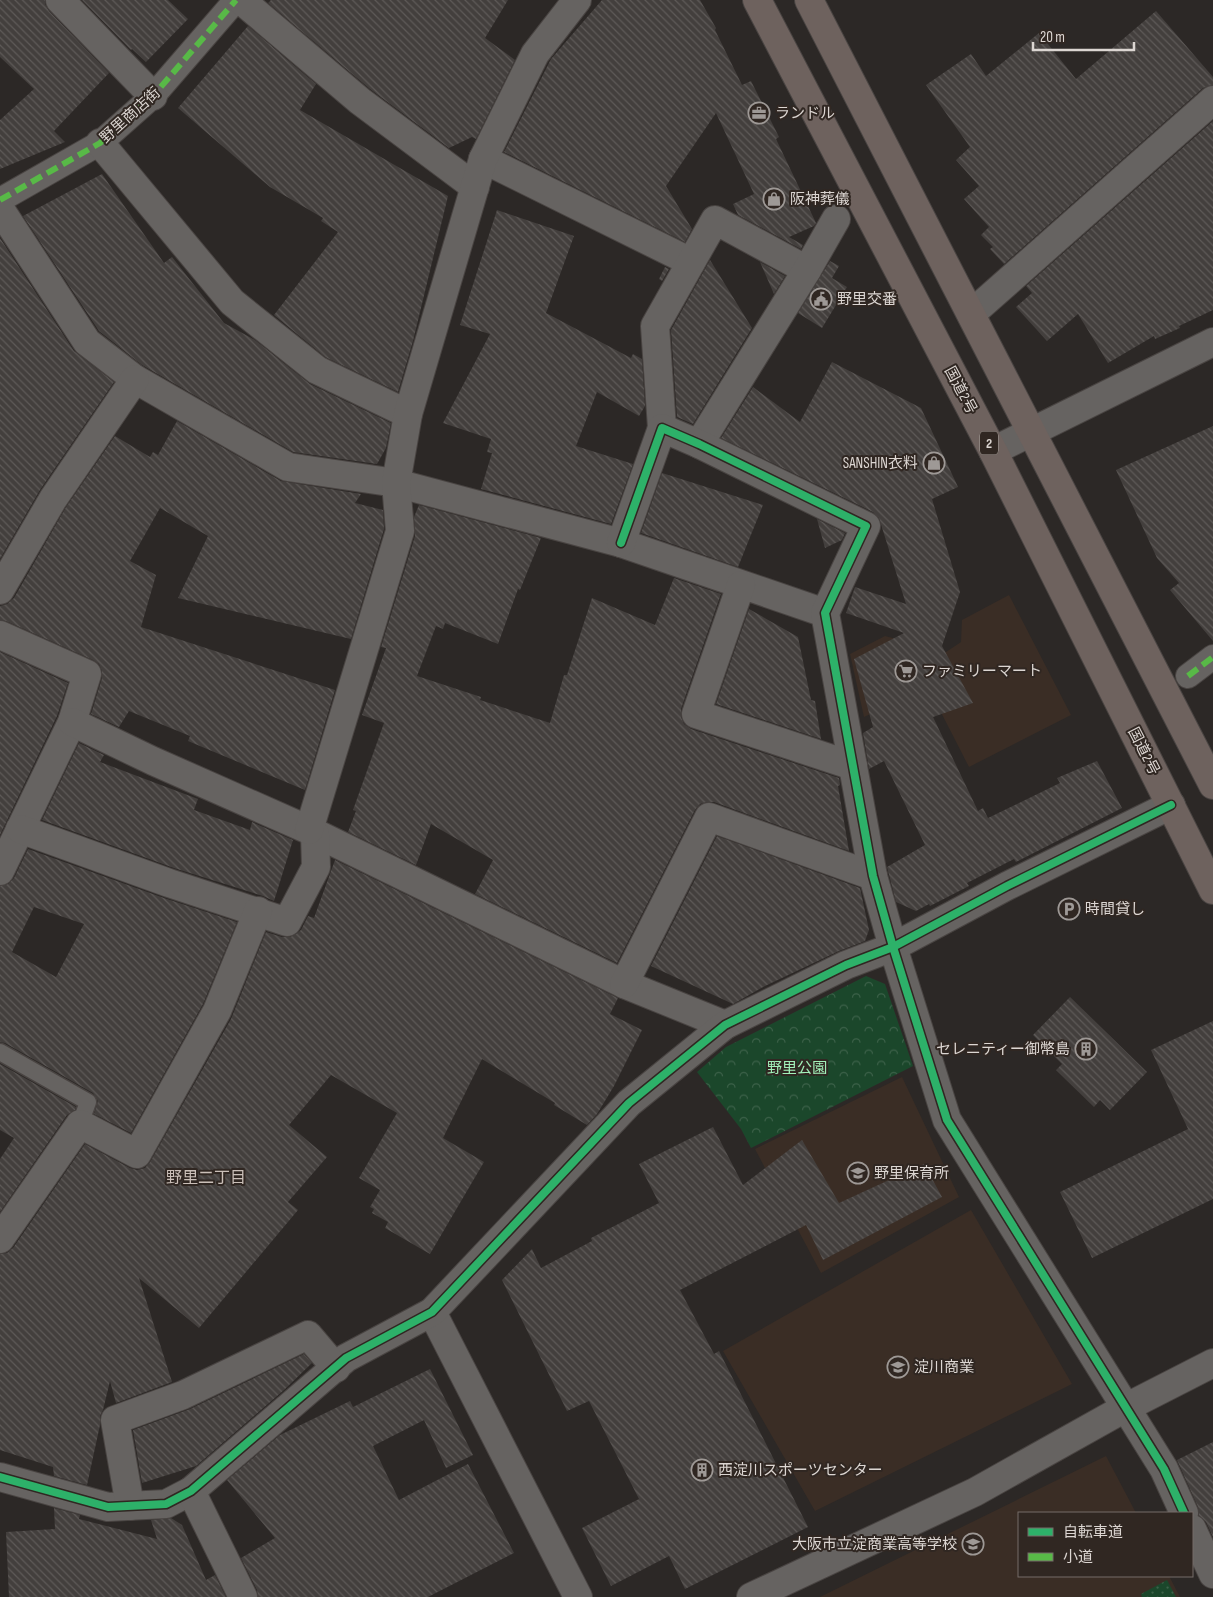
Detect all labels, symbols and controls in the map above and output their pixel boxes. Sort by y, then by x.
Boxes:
scale bar [1033,20,1134,52]
text: 20 m [1040,28,1065,47]
street label: 野里商店街 [96,83,165,148]
office icon: ランドル [747,101,771,125]
place label: ランドル [775,104,835,123]
shop icon: 阪神葬儀 [762,187,786,211]
place label: 阪神葬儀 [790,190,850,209]
public building icon: 野里交番 [809,287,833,311]
place label: 野里交番 [837,290,897,309]
street label: 国道2号 [940,363,981,417]
road number: 2 [980,432,998,454]
shop icon: SANSHIN衣料 [922,451,946,475]
place label: SANSHIN衣料 [843,454,918,473]
supermarket icon: ファミリーマート [894,659,918,683]
place label: ファミリーマート [922,662,1042,681]
street label: 国道2号 [1123,724,1164,778]
parking icon: 時間貸し [1057,897,1081,921]
place label: 時間貸し [1085,900,1145,919]
building icon: セレニティー御幣島 [1074,1037,1098,1061]
place label: セレニティー御幣島 [936,1040,1070,1059]
park label: 野里公園 [767,1059,827,1078]
school or university icon: 野里保育所 [846,1161,870,1185]
place label: 野里保育所 [874,1164,949,1183]
district label: 野里二丁目 [166,1169,246,1188]
school or university icon: 淀川商業 [886,1355,910,1379]
place label: 淀川商業 [914,1358,974,1377]
building icon: 西淀川スポーツセンター [690,1458,714,1482]
place label: 西淀川スポーツセンター [718,1461,883,1480]
legend [1018,1512,1193,1577]
text: 自転車道 [1063,1523,1123,1542]
school or university icon: 大阪市立淀商業高等学校 [961,1532,985,1556]
place label: 大阪市立淀商業高等学校 [792,1535,957,1554]
text: 小道 [1063,1548,1093,1567]

